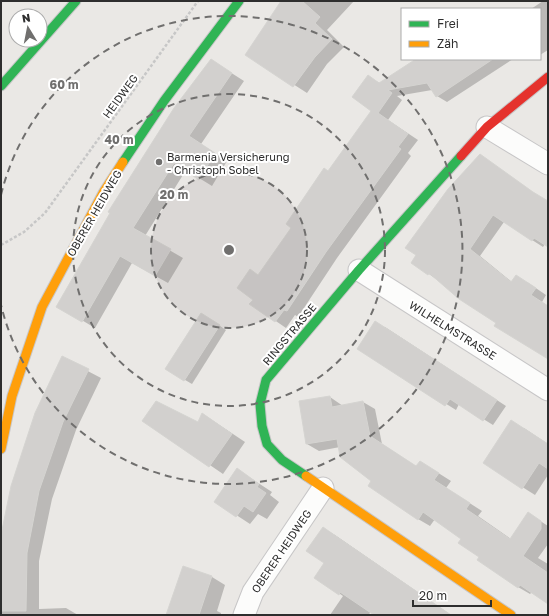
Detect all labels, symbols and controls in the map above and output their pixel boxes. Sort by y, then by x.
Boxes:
north arrow [8,8,48,48]
legend [401,8,541,60]
text: N [21,11,31,25]
text: Frei [437,16,459,31]
text: Zäh [437,36,458,51]
street label: HEIDWEG [100,71,140,120]
text: 60 m [50,77,78,92]
text: 40 m [105,132,133,147]
place label: Barmenia Versicherung - Christoph Sobel [167,150,289,176]
marker: Barmenia Versicherung - Christoph Sobel [154,157,164,167]
street label: OBERER HEIDWEG [64,167,124,259]
text: 20 m [160,187,188,202]
centre of rings [222,243,236,257]
street label: WILHELMSTRASSE [407,298,499,362]
street label: RINGSTRASSE [259,300,319,367]
street label: OBERER HEIDWEG [248,507,314,595]
scale bar [413,582,491,608]
text: 20 m [419,588,447,603]

